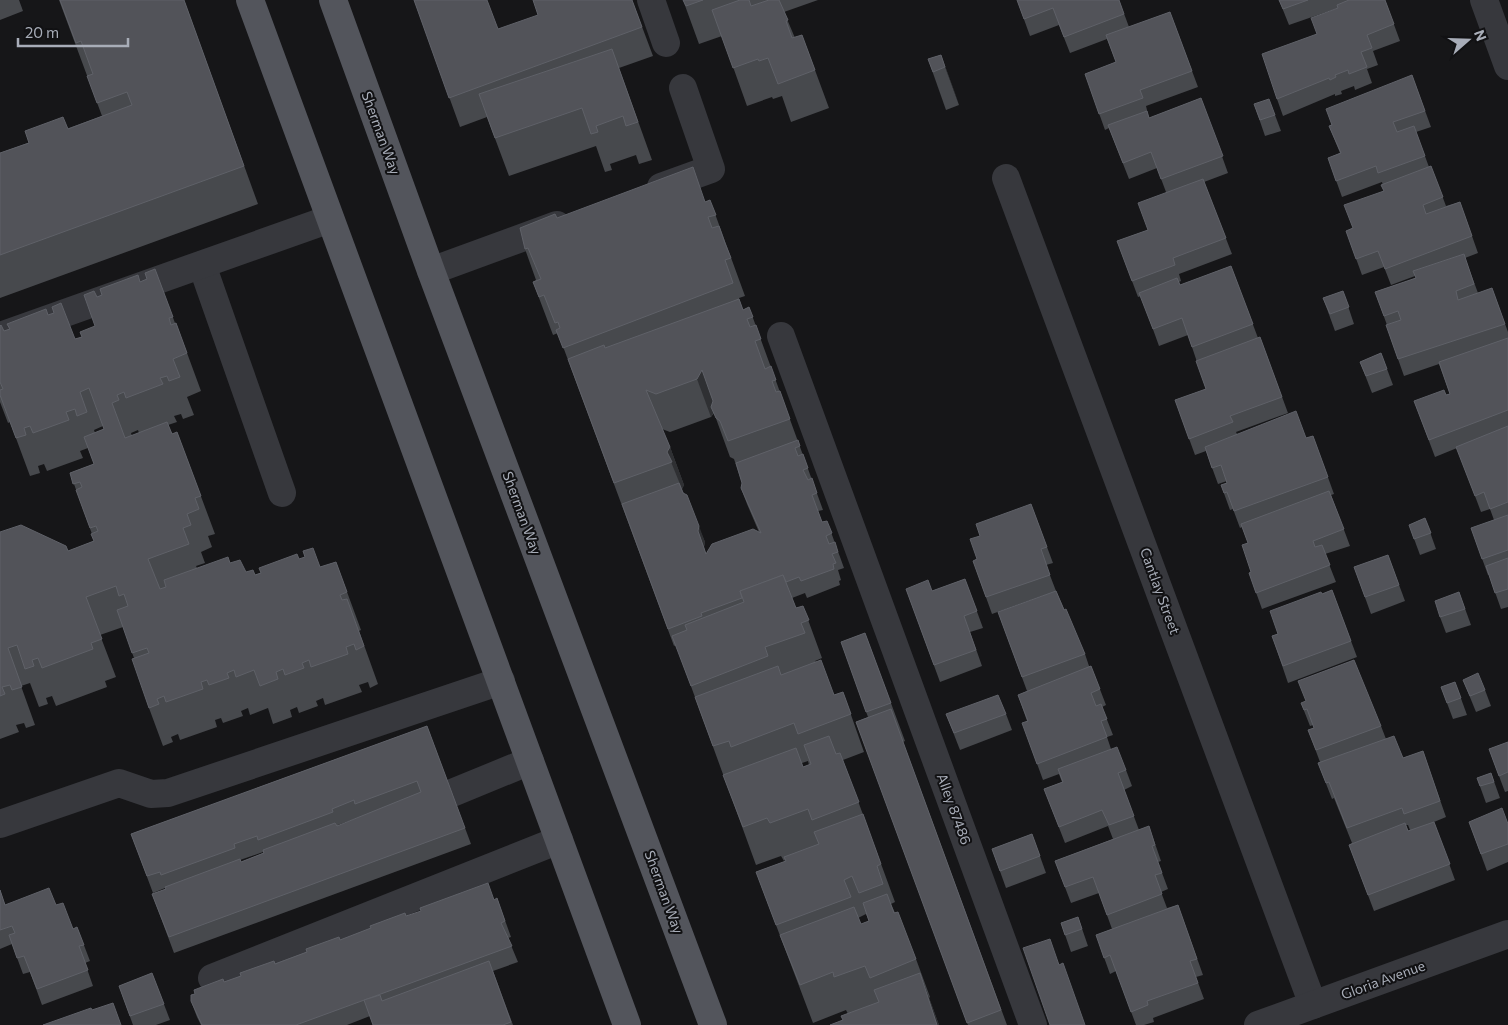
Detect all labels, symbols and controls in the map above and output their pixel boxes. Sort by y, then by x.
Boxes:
scale bar [18,15,128,47]
north arrow [1443,15,1493,65]
text: 20 m [25,23,59,41]
text: N [1471,28,1490,43]
street label: Sherman Way [359,89,404,177]
street label: Sherman Way [500,469,545,557]
street label: Cantlay Street [1137,545,1184,637]
street label: Alley 87486 [934,771,975,847]
street label: Sherman Way [642,848,687,936]
street label: Gloria Avenue [1339,956,1427,1003]

